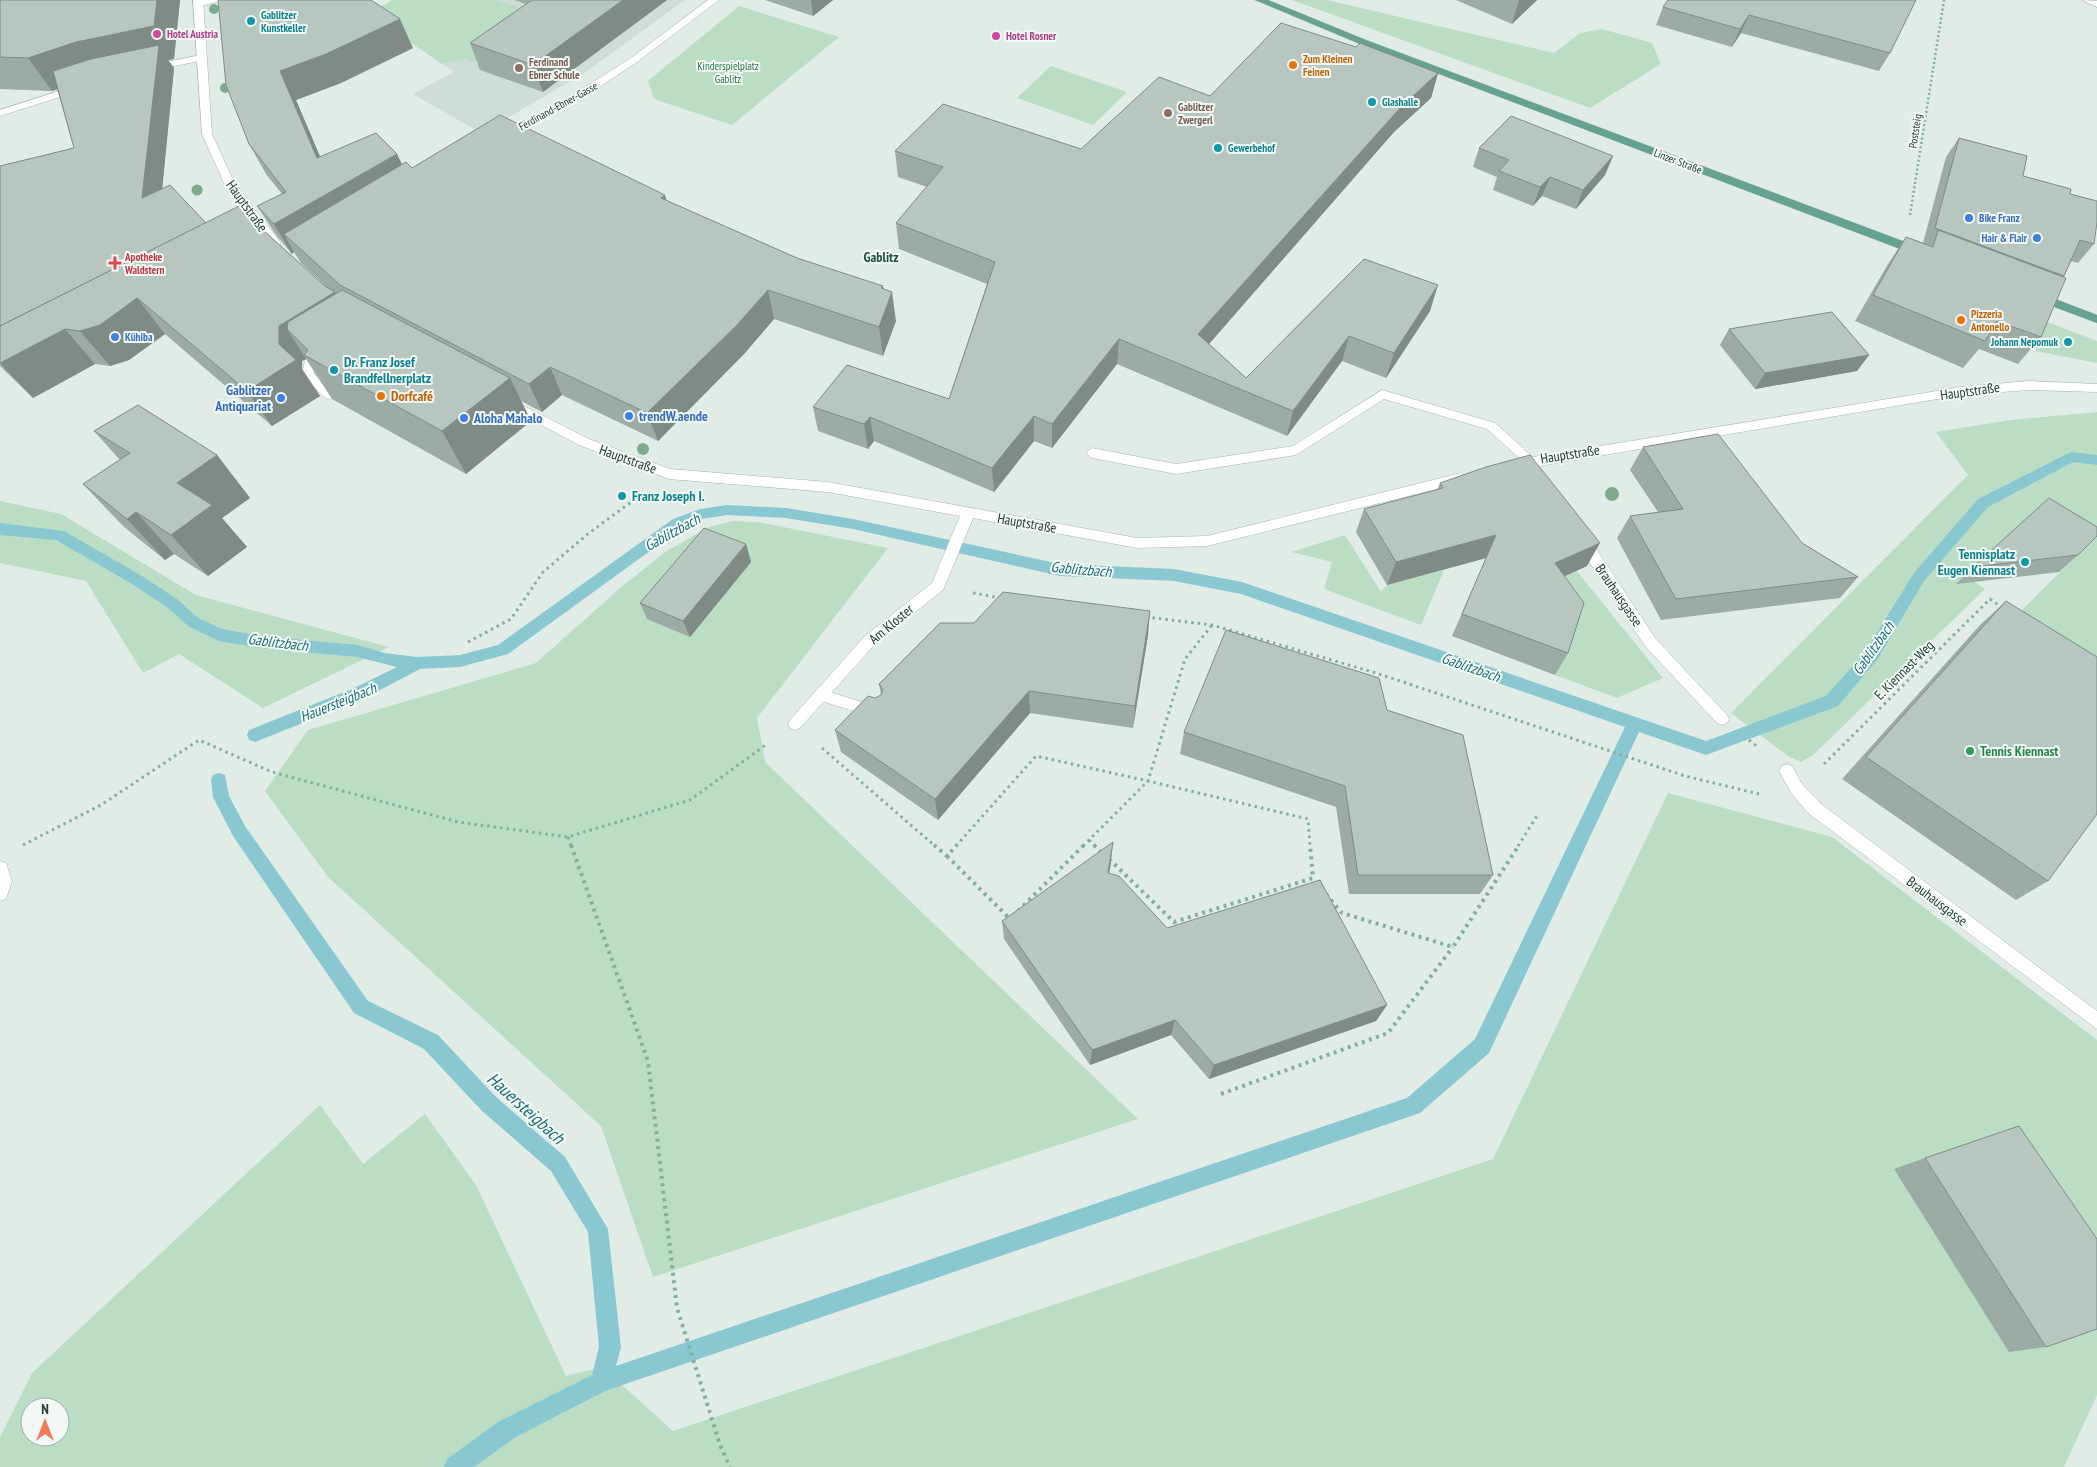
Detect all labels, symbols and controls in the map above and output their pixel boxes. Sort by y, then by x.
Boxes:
place label: Gablitzer Kunstkeller [261,8,307,35]
marker: Gablitzer Kunstkeller [245,15,257,27]
place label: Hotel Austria [167,27,218,41]
marker: Hotel Austria [151,28,163,40]
place label: Hotel Rosner [1006,29,1057,43]
marker: Hotel Rosner [990,30,1002,42]
place label: Zum Kleinen Feinen [1303,52,1352,79]
place label: Ferdinand Ebner Schule [529,55,580,82]
park label: Kinderspielplatz Gablitz [697,59,759,86]
marker: Zum Kleinen Feinen [1287,59,1299,71]
marker: Ferdinand Ebner Schule [513,62,525,74]
street label: Ferdinand-Ebner-Gasse [516,78,600,133]
place label: Glashalle [1382,95,1418,109]
marker: Glashalle [1366,96,1378,108]
place label: Gablitzer Zwergerl [1178,100,1214,127]
marker: Gablitzer Zwergerl [1162,107,1174,119]
street label: Poststeig [1905,113,1925,149]
place label: Gewerbehof [1228,141,1276,155]
marker: Gewerbehof [1212,142,1224,154]
street label: Linzer Straße [1652,145,1705,177]
street label: Hauptstraße [222,177,272,236]
place label: Bike Franz [1979,211,2020,225]
marker: Bike Franz [1963,212,1975,224]
place label: Hair & Flair [1981,231,2028,245]
marker: Hair & Flair [2031,232,2043,244]
district label: Gablitz [864,248,898,266]
place label: Apotheke Waldstern [124,250,165,277]
marker: Apotheke Waldstern [109,257,121,269]
place label: Pizzeria Antonello [1970,307,2010,334]
marker: Pizzeria Antonello [1955,314,1967,326]
place label: Kühiba [125,330,153,344]
marker: Kühiba [109,331,121,343]
place label: Johann Nepomuk [1990,335,2058,349]
marker: Johann Nepomuk [2062,336,2074,348]
place label: Dr. Franz Josef Brandfellnerplatz [344,353,431,387]
marker: Dr. Franz Josef Brandfellnerplatz [328,364,340,376]
street label: Hauptstraße [1939,378,2001,404]
place label: Gablitzer Antiquariat [214,381,272,415]
place label: Dorfcafé [391,387,433,405]
marker: Dorfcafé [375,390,387,402]
marker: Gablitzer Antiquariat [275,392,287,404]
place label: trendW.aende [639,407,708,425]
place label: Aloha Mahalo [473,409,542,427]
marker: trendW.aende [623,410,635,422]
marker: Aloha Mahalo [458,412,470,424]
street label: Hauptstraße [597,440,659,478]
street label: Hauptstraße [1539,440,1601,468]
place label: Franz Joseph I. [632,487,705,505]
marker: Franz Joseph I. [616,490,628,502]
water label: Gablitzbach [641,508,704,555]
street label: Hauptstraße [996,509,1058,537]
place label: Tennisplatz Eugen Kiennast [1938,545,2015,579]
marker: Tennisplatz Eugen Kiennast [2019,556,2031,568]
water label: Gablitzbach [1050,557,1113,581]
street label: Brauhausgasse [1592,560,1647,630]
street label: Am Kloster [865,600,917,648]
water label: Gablitzbach [1848,617,1899,678]
water label: Gablitzbach [247,629,311,655]
street label: E. Kiennast-Weg [1870,636,1938,704]
water label: Gablitzbach [1439,648,1504,686]
water label: Hauersteigbach [297,678,380,726]
place label: Tennis Kiennast [1980,742,2058,760]
marker: Tennis Kiennast [1964,745,1976,757]
street label: Brauhausgasse [1903,872,1971,930]
water label: Hauersteigbach [482,1067,570,1150]
north arrow [20,1397,70,1447]
text: N [41,1400,49,1418]

